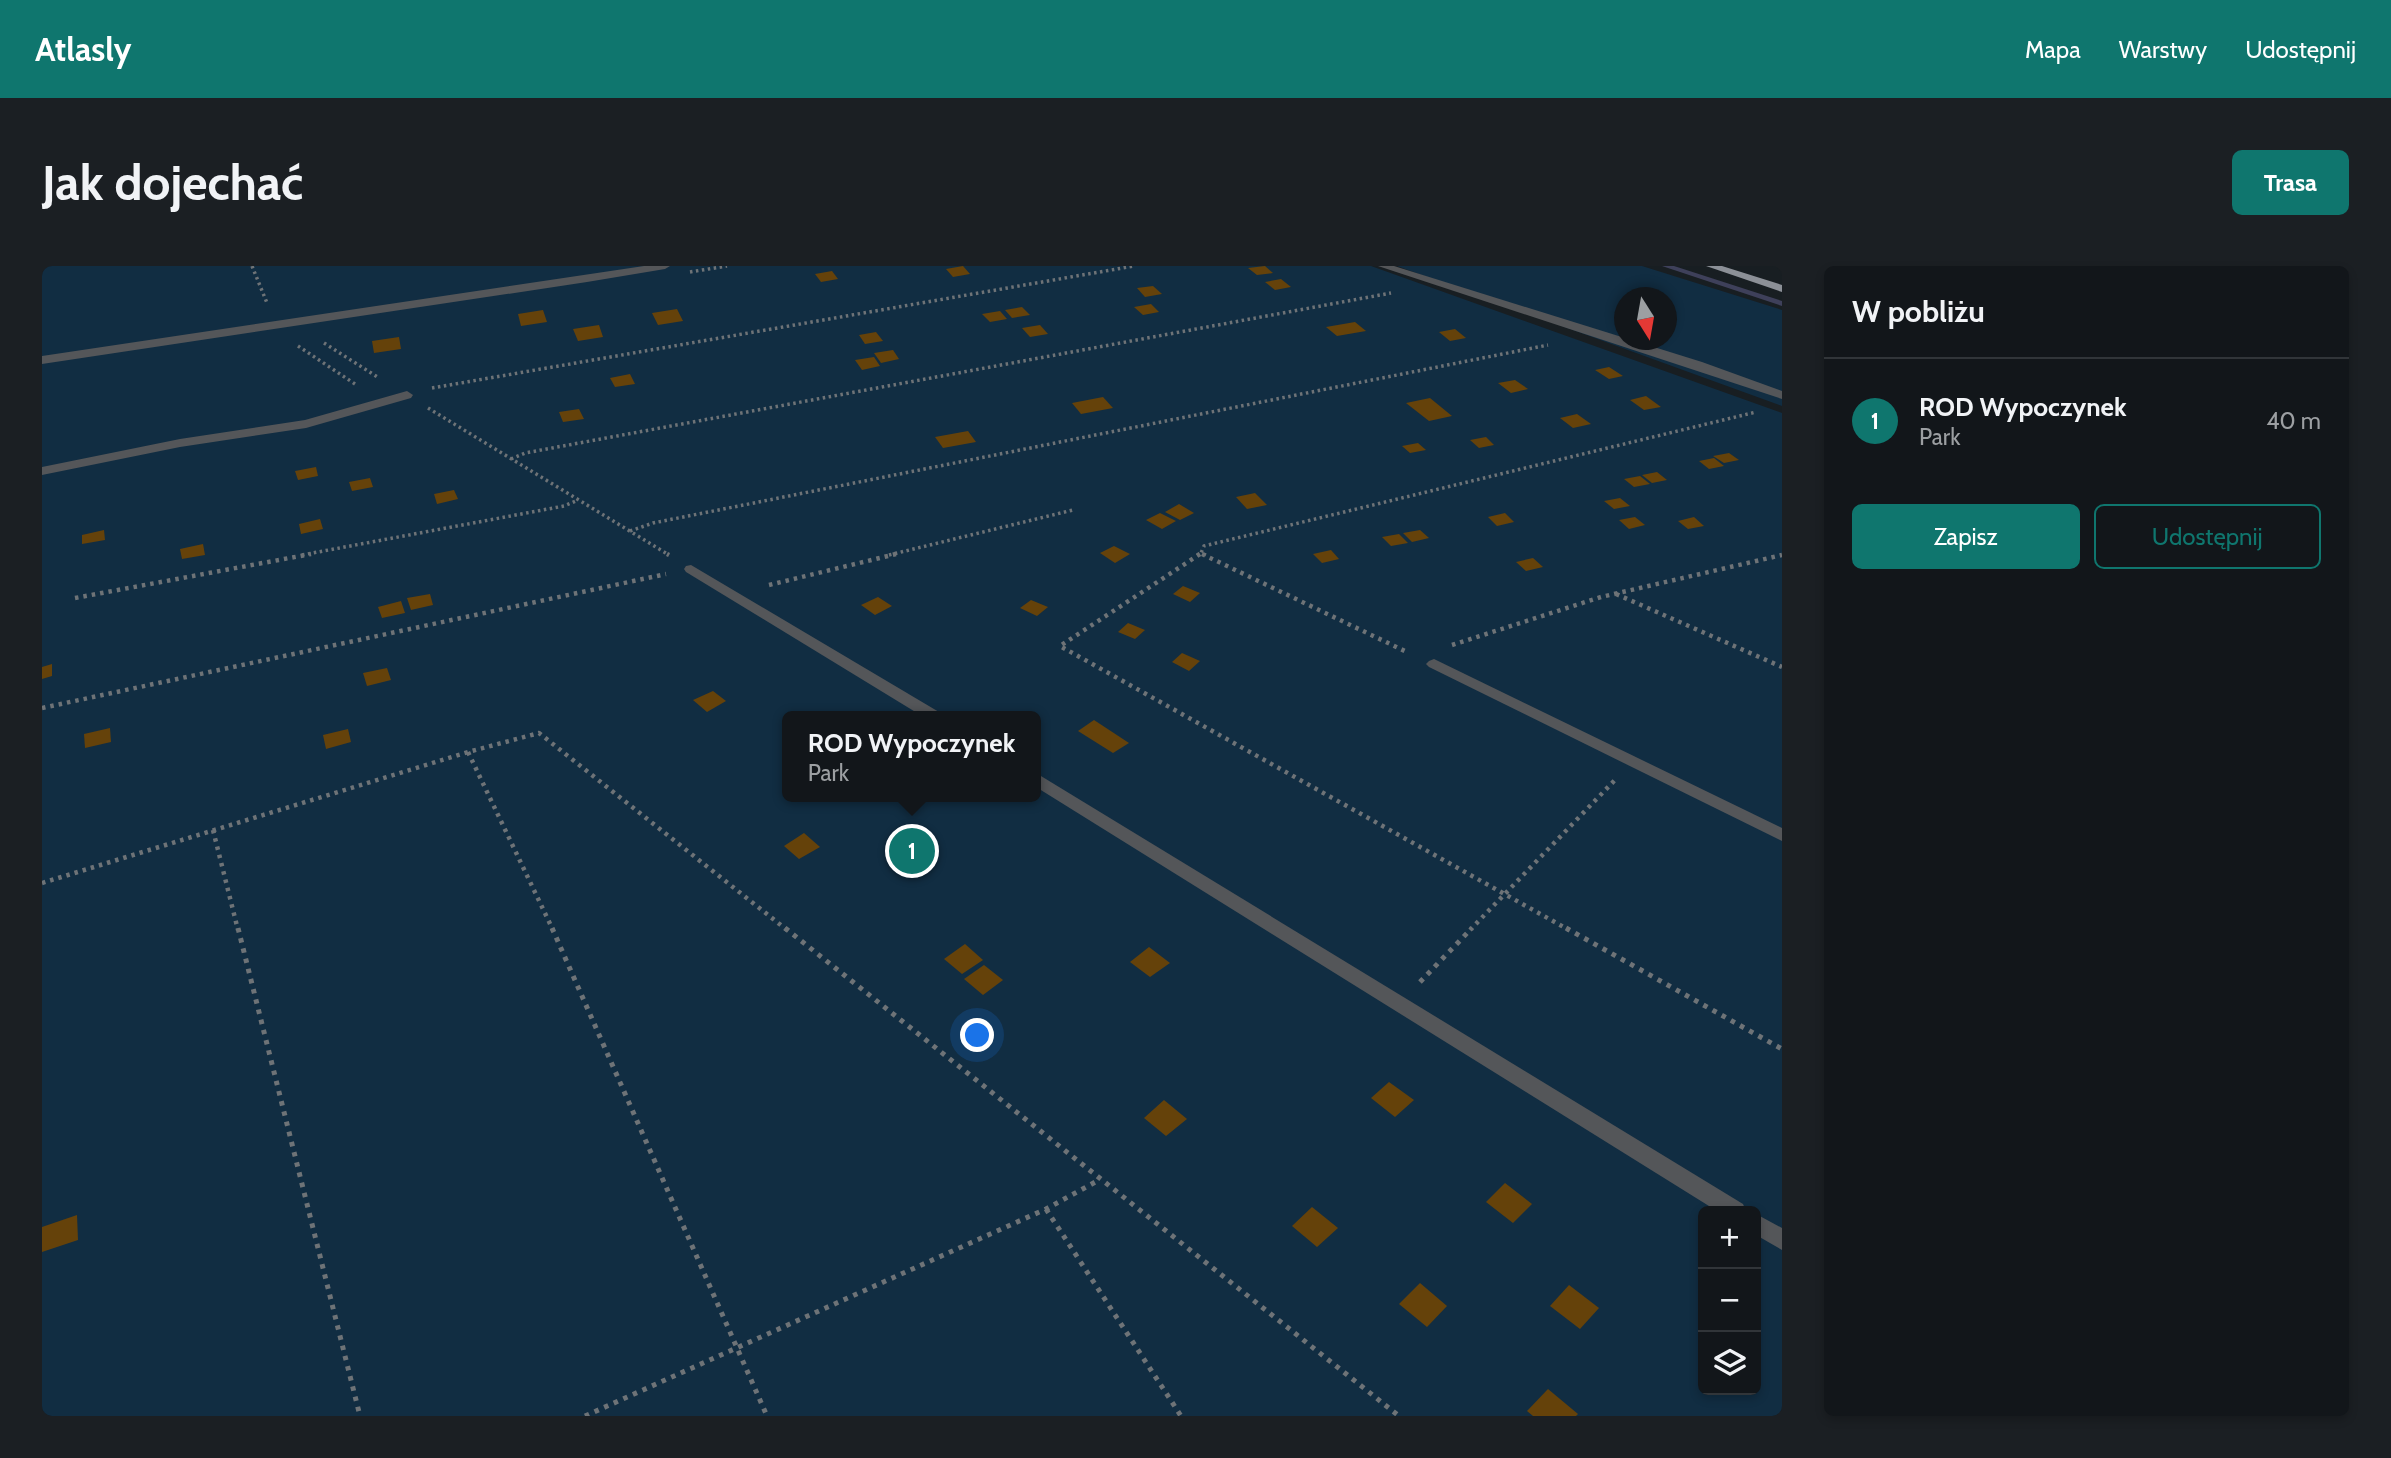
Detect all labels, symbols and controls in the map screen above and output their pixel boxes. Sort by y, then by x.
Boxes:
text: Atlasly [35,29,132,69]
text: Mapa [2025,35,2081,64]
text: Warstwy [2119,35,2207,64]
text: Udostępnij [2245,35,2356,64]
button: Trasa [2232,150,2349,215]
text: Jak dojechać [42,153,303,212]
north arrow [1614,287,1677,350]
text: W pobliżu [1852,293,1985,330]
text: ROD Wypoczynek [1919,391,2127,423]
text: 1 [1871,407,1879,435]
text: 40 m [2266,407,2321,435]
text: Park [1919,423,1960,451]
button: Zapisz [1852,504,2080,569]
button: Udostępnij [2094,504,2321,569]
popup [782,711,1041,802]
text: ROD Wypoczynek [808,727,1015,759]
text: Park [808,759,849,787]
pin: 1 [889,825,935,877]
your location [960,1018,994,1052]
map controls [1698,1206,1761,1395]
button: + [1698,1206,1761,1269]
button: − [1698,1269,1761,1332]
button: layers [1698,1332,1761,1395]

